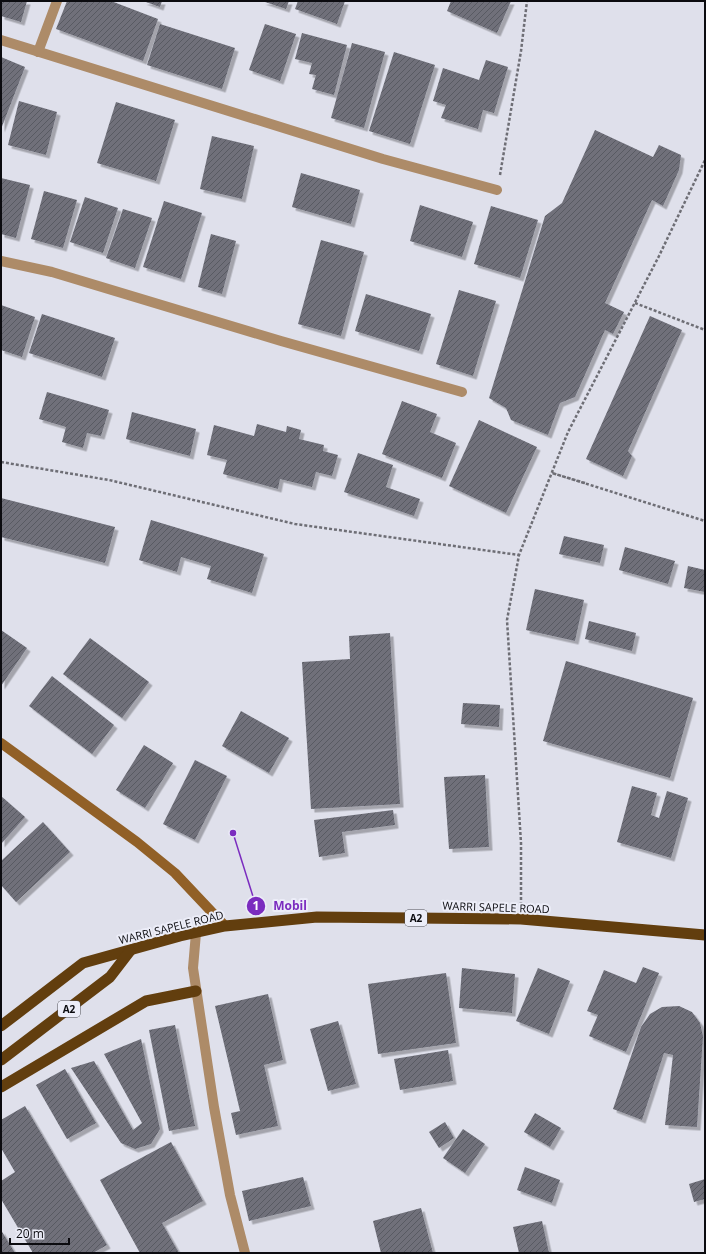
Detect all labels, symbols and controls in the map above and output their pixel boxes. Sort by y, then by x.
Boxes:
callout: Mobil [246,894,315,918]
text: 1 [253,897,259,914]
text: Mobil [273,897,307,914]
street label: WARRI SAPELE ROAD [442,898,550,916]
street label: WARRI SAPELE ROAD [117,907,225,947]
road number: A2 [405,910,427,926]
road number: A2 [58,1001,80,1017]
scale bar [10,1220,69,1246]
text: 20 m [16,1225,44,1242]

